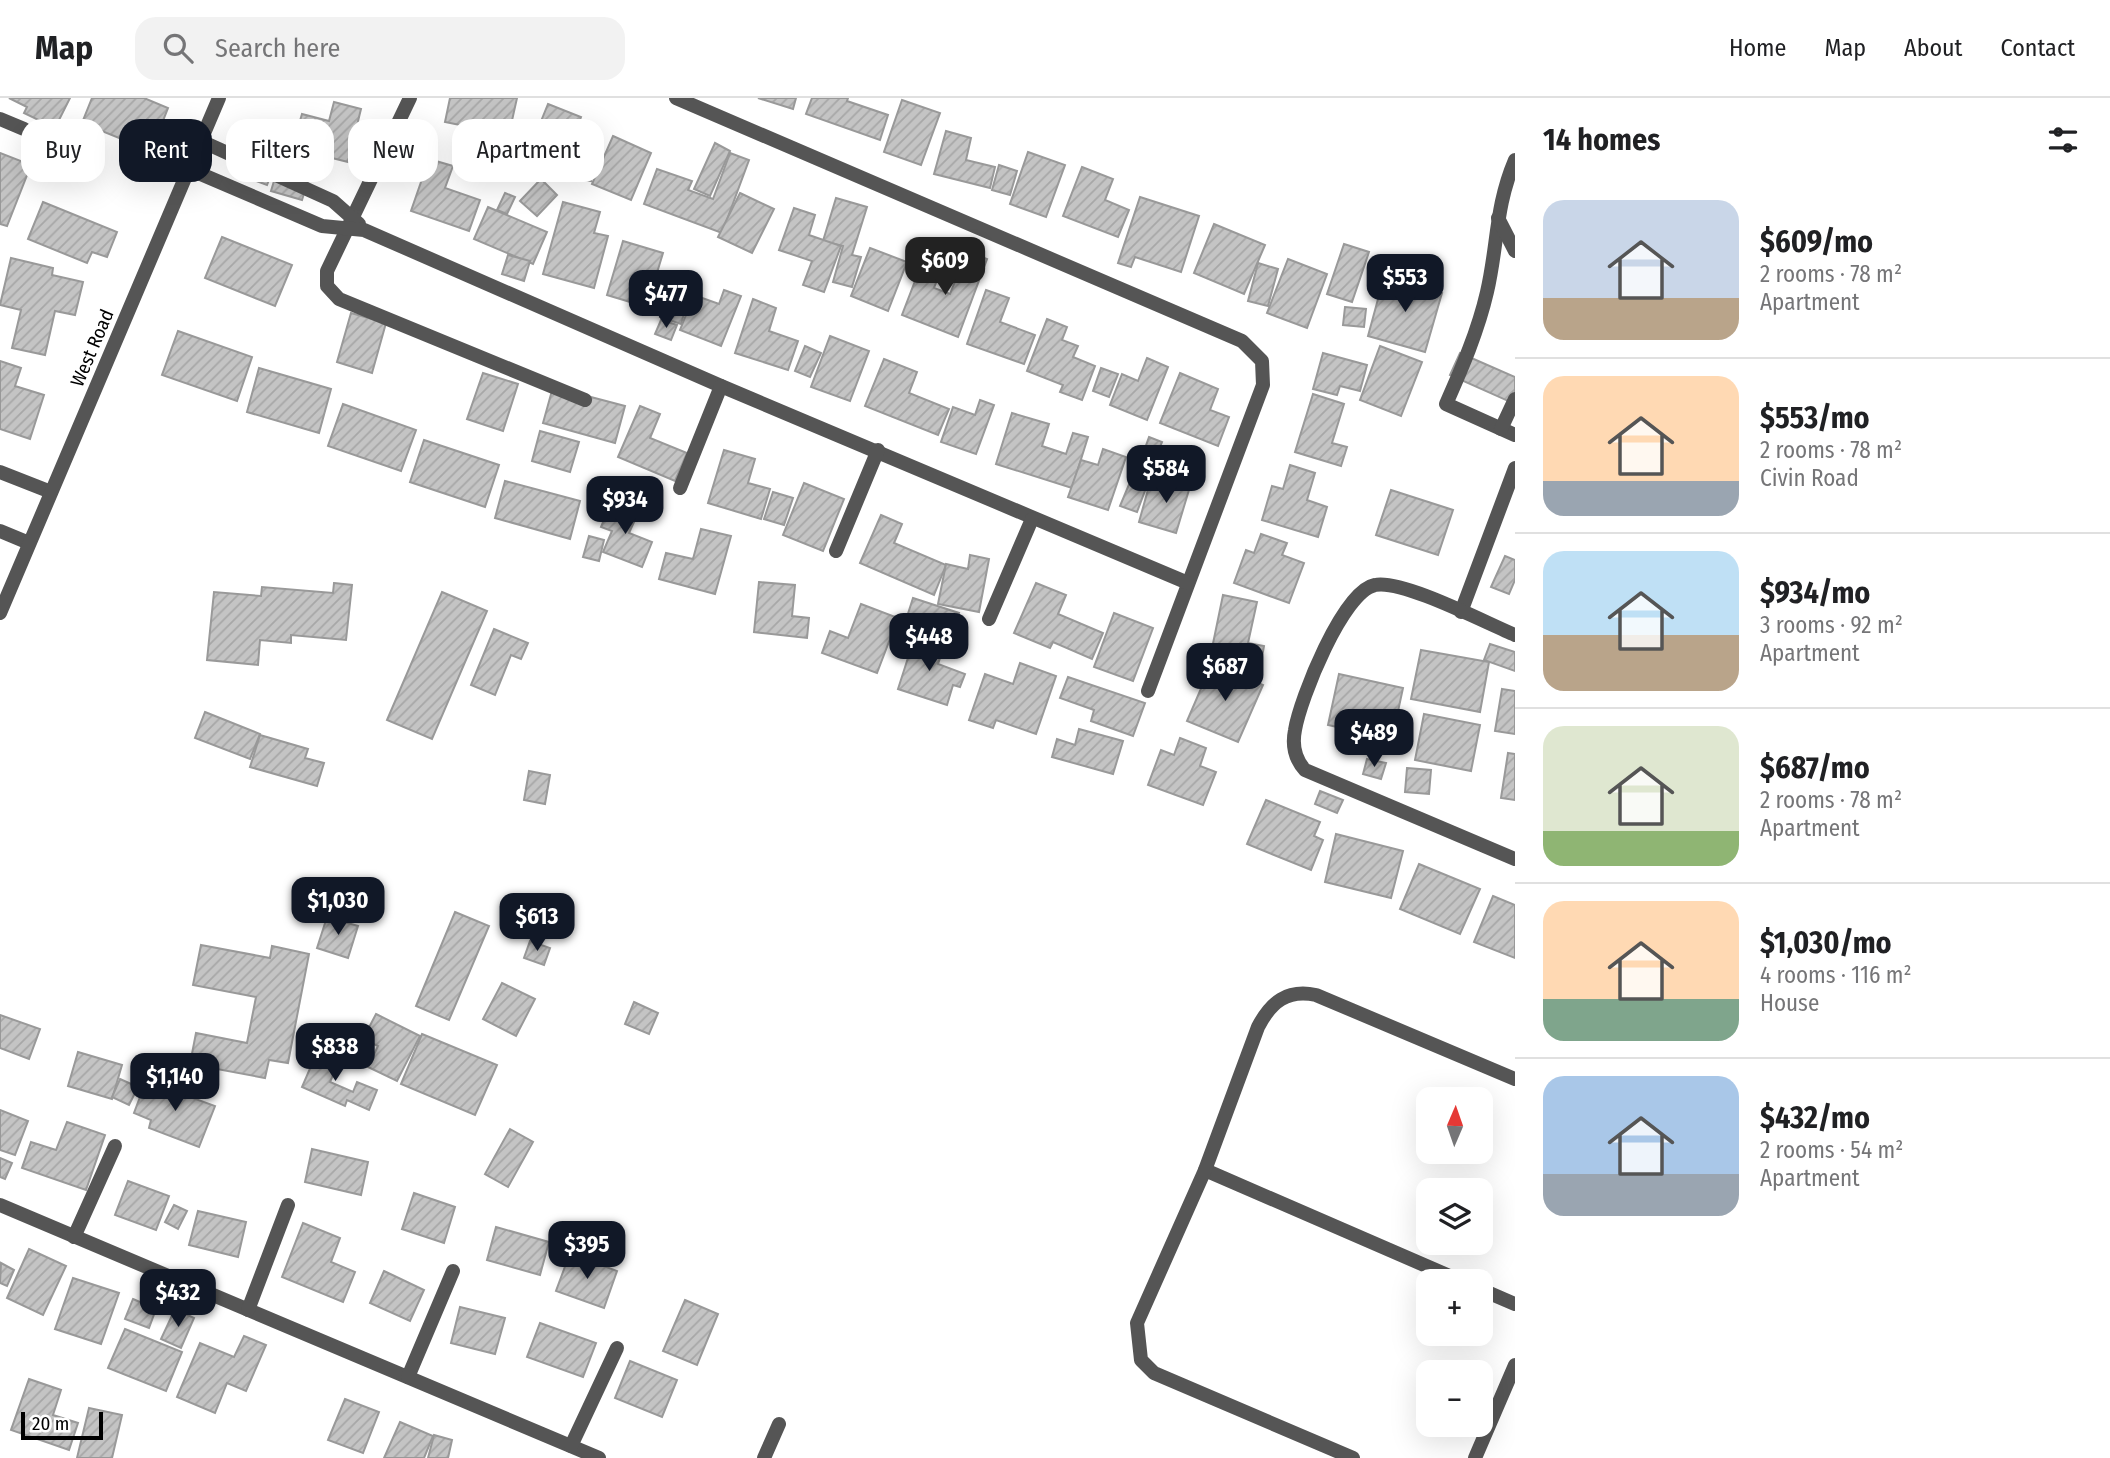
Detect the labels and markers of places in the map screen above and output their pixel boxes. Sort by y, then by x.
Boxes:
pin: $609 [904,238,986,297]
pin: $553 [1364,254,1446,314]
pin: $477 [625,271,707,330]
pin: $584 [1125,446,1207,505]
pin: $934 [584,476,666,536]
pin: $448 [888,614,970,673]
pin: $687 [1184,644,1266,703]
pin: $489 [1333,710,1415,769]
pin: $1,030 [281,878,395,937]
pin: $613 [496,894,578,953]
pin: $838 [294,1024,376,1083]
pin: $1,140 [118,1054,232,1113]
pin: $395 [546,1222,628,1281]
pin: $432 [137,1270,219,1329]

